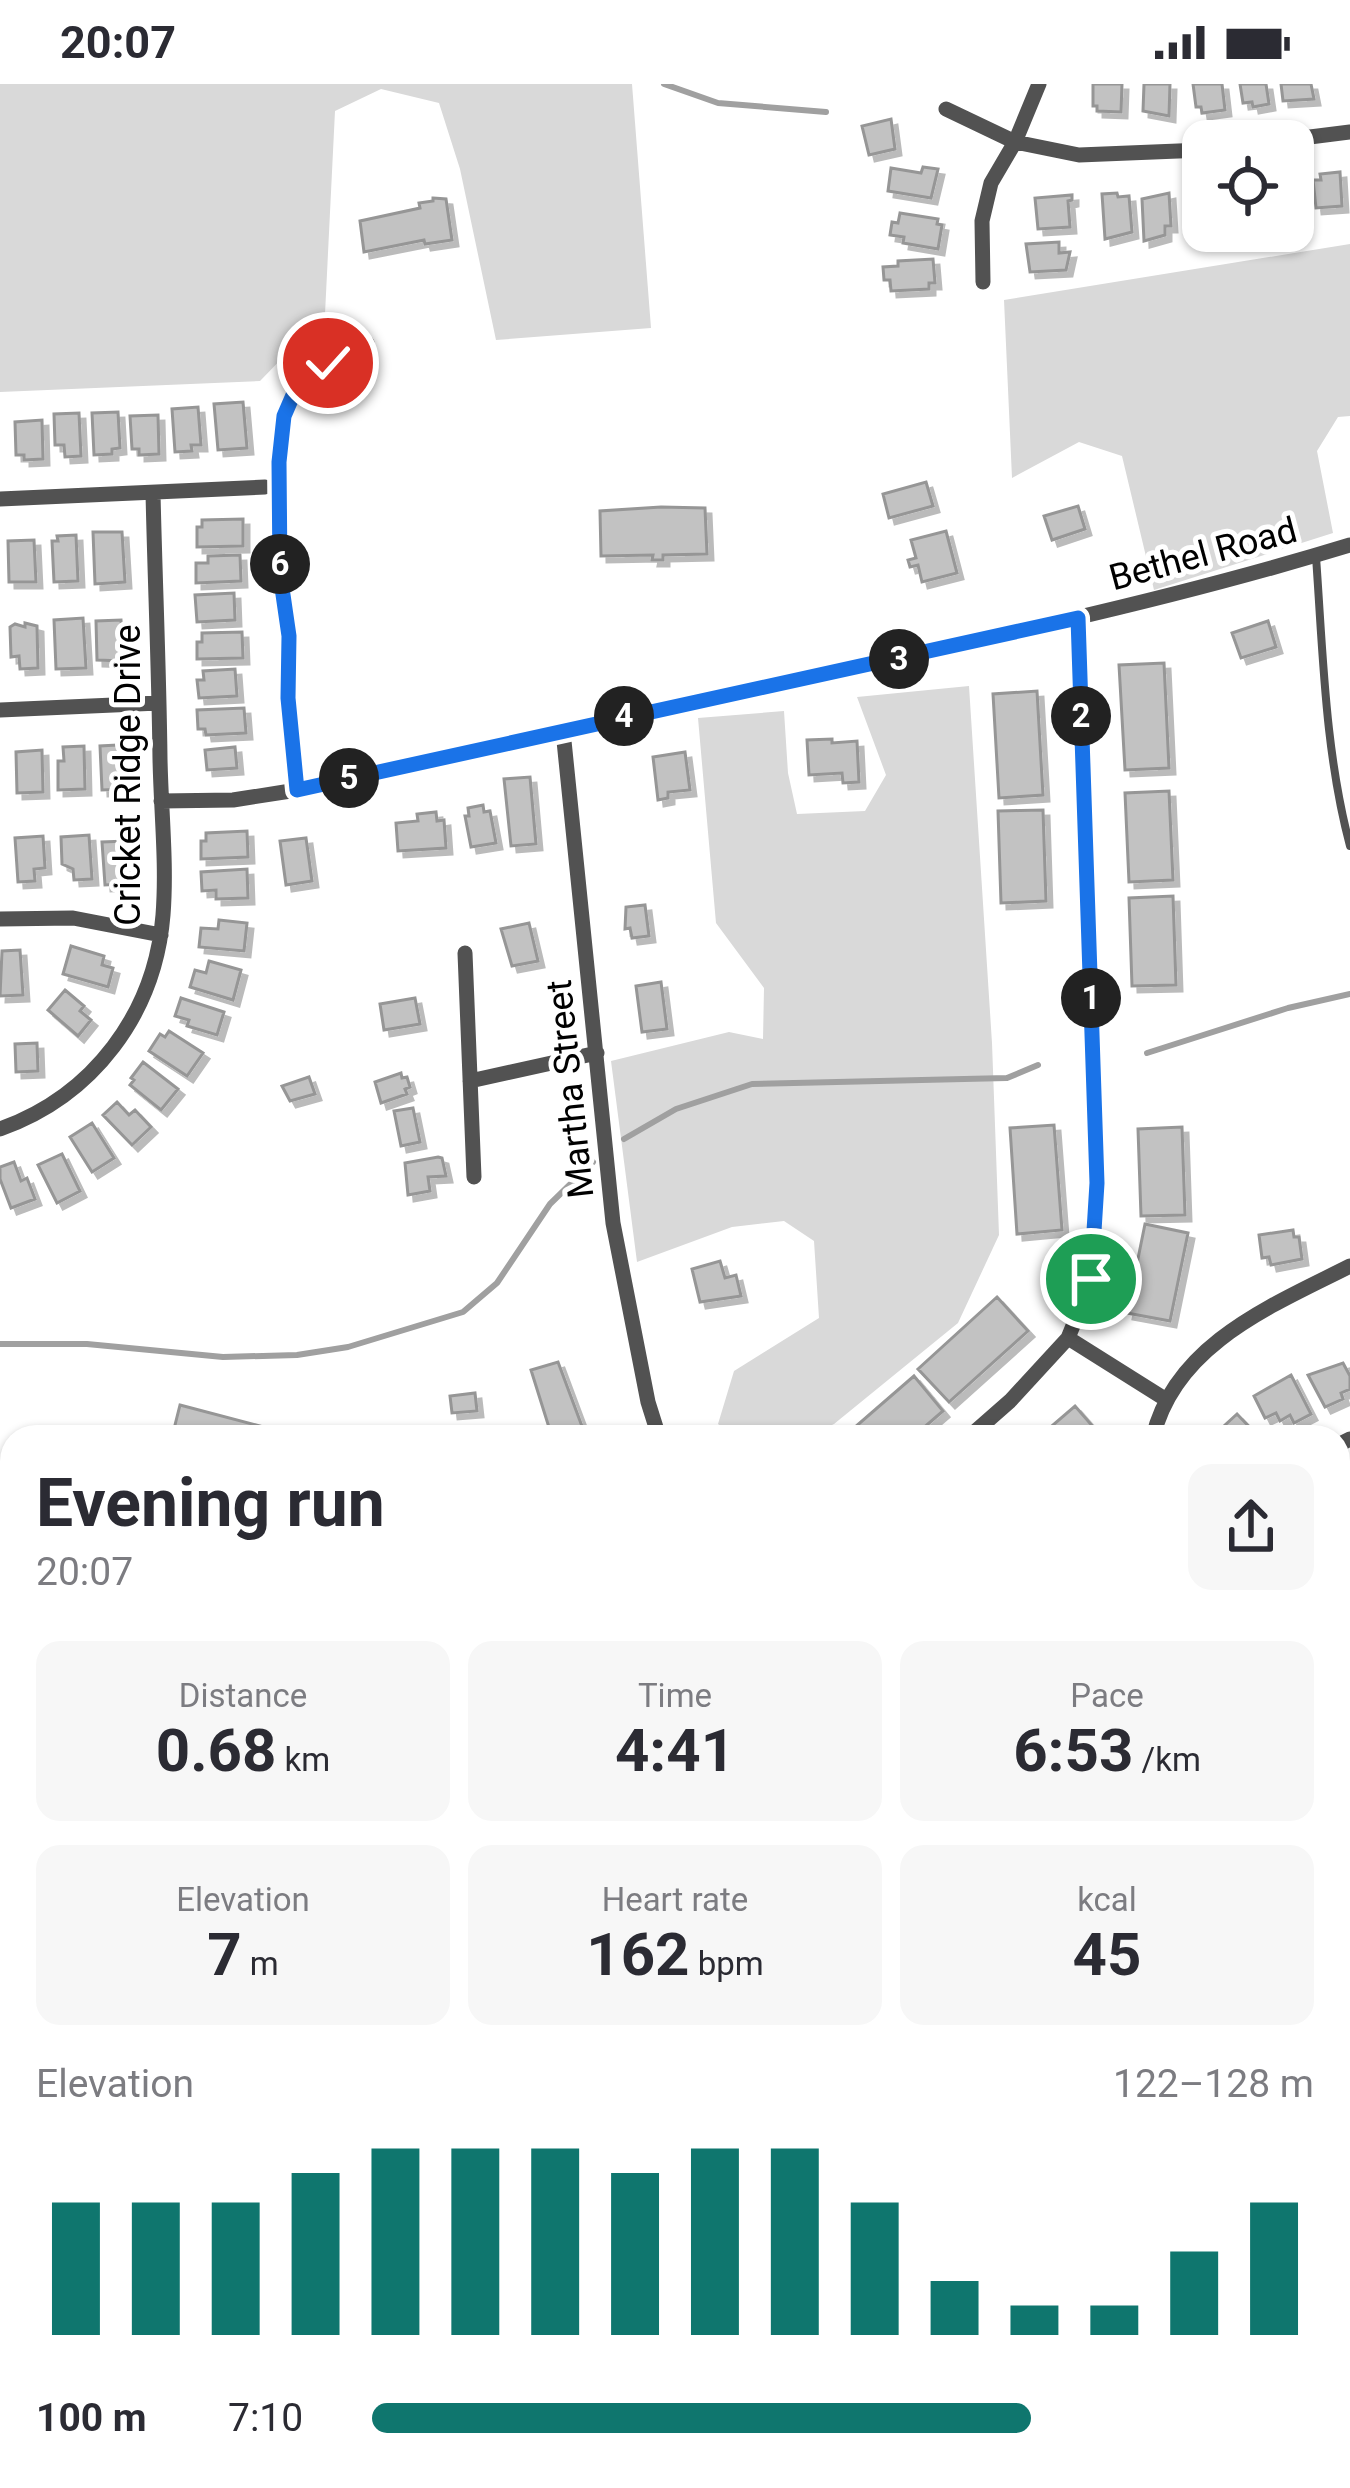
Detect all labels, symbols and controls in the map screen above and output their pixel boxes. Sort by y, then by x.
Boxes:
text: 20:07 [60,16,176,69]
map controls [1182,120,1314,252]
button: locate [1182,120,1314,252]
pin [277,312,379,414]
icon: check [295,330,361,396]
street label: Bethel Road [1105,509,1301,599]
pin: 6 [250,534,310,594]
text: 6 [271,544,289,583]
street label: Cricket Ridge Drive [107,624,149,926]
pin: 3 [869,629,929,689]
text: 3 [890,639,908,678]
pin: 4 [594,686,654,746]
pin: 2 [1051,686,1111,746]
text: 4 [615,696,633,735]
text: 2 [1072,696,1090,735]
pin: 5 [319,748,379,808]
text: 5 [340,758,358,797]
pin: 1 [1061,968,1121,1028]
street label: Martha Street [538,978,602,1200]
text: 1 [1082,978,1100,1017]
pin [1040,1228,1142,1330]
icon: arrive [1058,1246,1124,1312]
button: share [1188,1464,1314,1590]
text: Evening run [36,1465,385,1542]
text: 20:07 [36,1549,133,1595]
text: Distance [179,1676,307,1715]
text: Time [638,1676,712,1715]
text: Pace [1070,1676,1144,1715]
text: 0.68 [156,1715,276,1786]
text: 4:41 [615,1715,735,1786]
text: 6:53 [1013,1715,1133,1786]
text: km [276,1740,330,1779]
text: /km [1133,1740,1201,1779]
text: Elevation [176,1880,310,1919]
text: Heart rate [602,1880,748,1919]
text: kcal [1077,1880,1137,1919]
text: 7 [207,1919,242,1990]
text: 162 [586,1919,690,1990]
text: 45 [1073,1919,1141,1990]
text: m [242,1944,279,1983]
text: bpm [690,1944,764,1983]
text: Elevation [36,2061,194,2107]
text: 122–128 m [1113,2061,1314,2107]
text: 100 m [36,2395,147,2441]
text: 7:10 [228,2395,303,2441]

